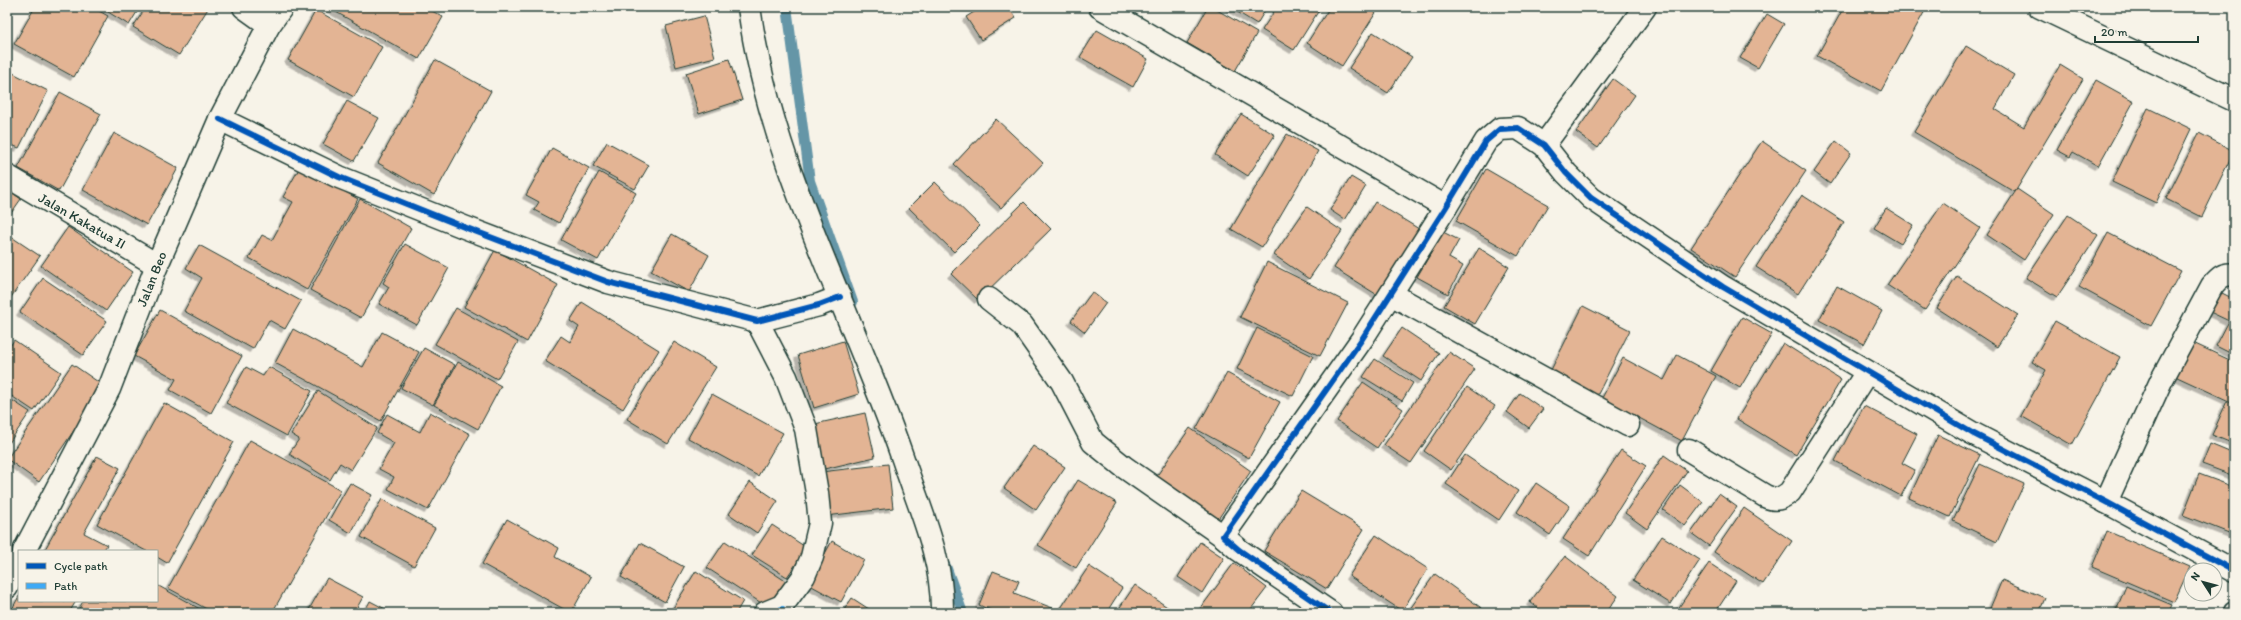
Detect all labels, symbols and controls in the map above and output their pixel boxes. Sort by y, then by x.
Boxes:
scale bar [2095,18,2198,44]
text: 20 m [2101,25,2128,39]
street label: Jalan Kakatua II [35,189,129,253]
street label: Jalan Beo [133,249,171,309]
legend [18,550,158,602]
text: Cycle path [54,559,108,573]
north arrow [2183,562,2223,602]
text: N [2188,570,2203,583]
text: Path [54,579,77,593]

